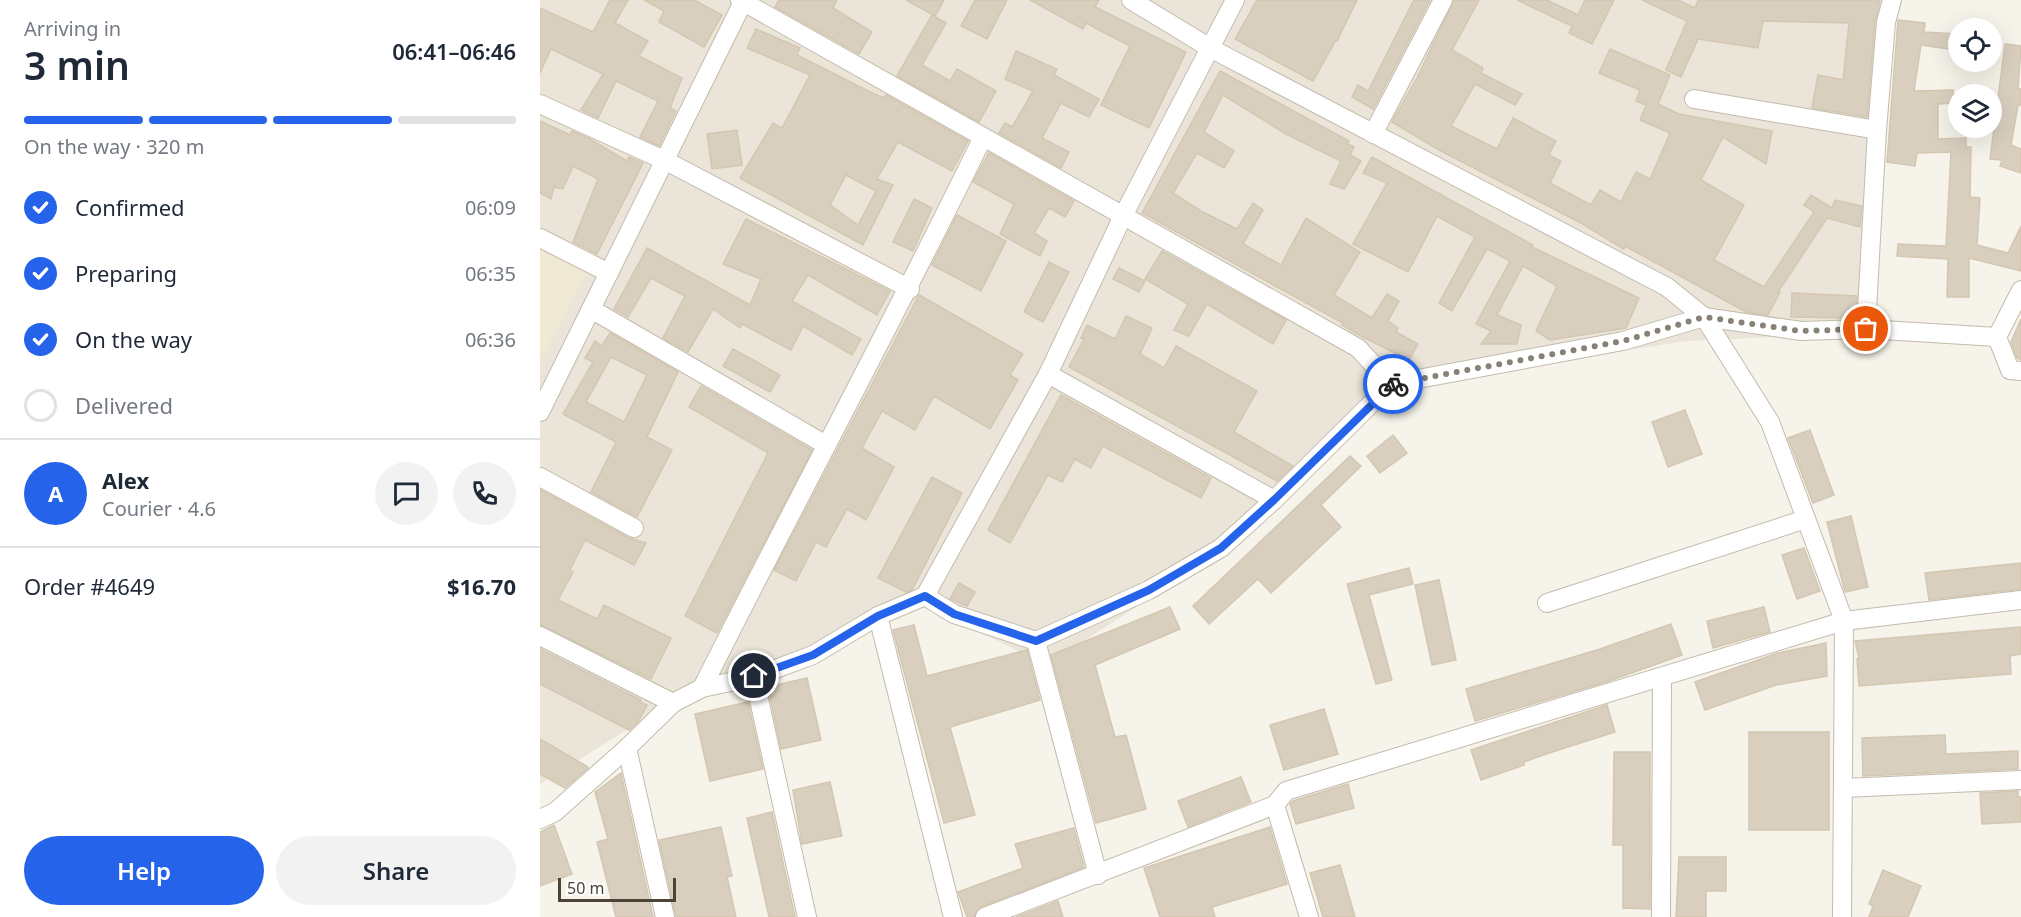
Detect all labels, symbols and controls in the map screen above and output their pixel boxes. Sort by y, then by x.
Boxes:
text: Arriving in [24,15,121,42]
map controls [1948,18,2002,138]
button: locate [1948,18,2002,72]
text: 06:41–06:46 [392,36,516,66]
text: 3 min [24,38,130,91]
button: layers [1948,84,2002,138]
text: On the way · 320 m [24,133,204,160]
icon: check [24,191,57,224]
text: Confirmed [75,192,185,222]
text: 06:09 [465,194,516,221]
icon: check [24,257,57,290]
text: Preparing [75,258,177,288]
text: 06:35 [465,260,516,287]
pin [1840,303,1891,354]
icon: bag [1849,312,1882,345]
icon: check [24,323,57,356]
text: On the way [75,324,192,354]
text: 06:36 [465,326,516,353]
courier [1363,354,1423,414]
icon: bike [1377,368,1410,401]
text: Delivered [75,390,173,420]
button: chat [375,462,438,525]
button: phone [453,462,516,525]
text: Alex [102,465,149,495]
text: A [48,478,63,508]
text: Courier · 4.6 [102,495,216,522]
text: Order #4649 [24,571,155,601]
text: $16.70 [447,571,516,601]
pin [728,650,779,701]
icon: home [737,659,770,692]
button: Help [24,836,264,905]
button: Share [276,836,516,905]
scale bar [558,875,676,902]
text: 50 m [567,877,604,899]

